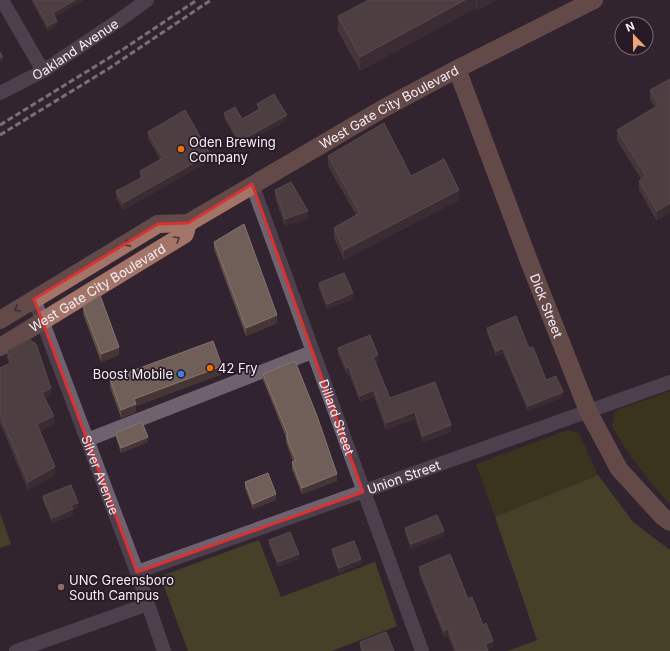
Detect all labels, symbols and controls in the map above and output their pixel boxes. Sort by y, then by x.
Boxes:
street label: Oakland Avenue [29,15,121,83]
north arrow [614,16,654,56]
text: N [624,19,637,35]
street label: West Gate City Boulevard [317,62,461,152]
place label: Oden Brewing Company [189,134,276,165]
marker: Oden Brewing Company [176,144,186,154]
one-way arrow [173,237,180,244]
street label: West Gate City Boulevard [26,240,168,335]
one-way arrow [124,240,131,247]
street label: Dick Street [527,271,566,340]
one-way arrow [14,305,21,312]
place label: 42 Fry [218,360,258,376]
marker: 42 Fry [205,363,215,373]
place label: Boost Mobile [93,366,173,382]
marker: Boost Mobile [176,369,186,379]
street label: Dillard Street [316,377,358,457]
street label: Silver Avenue [78,433,123,517]
street label: Union Street [365,457,442,497]
place label: UNC Greensboro South Campus [69,572,174,603]
marker: UNC Greensboro South Campus [56,582,66,592]

